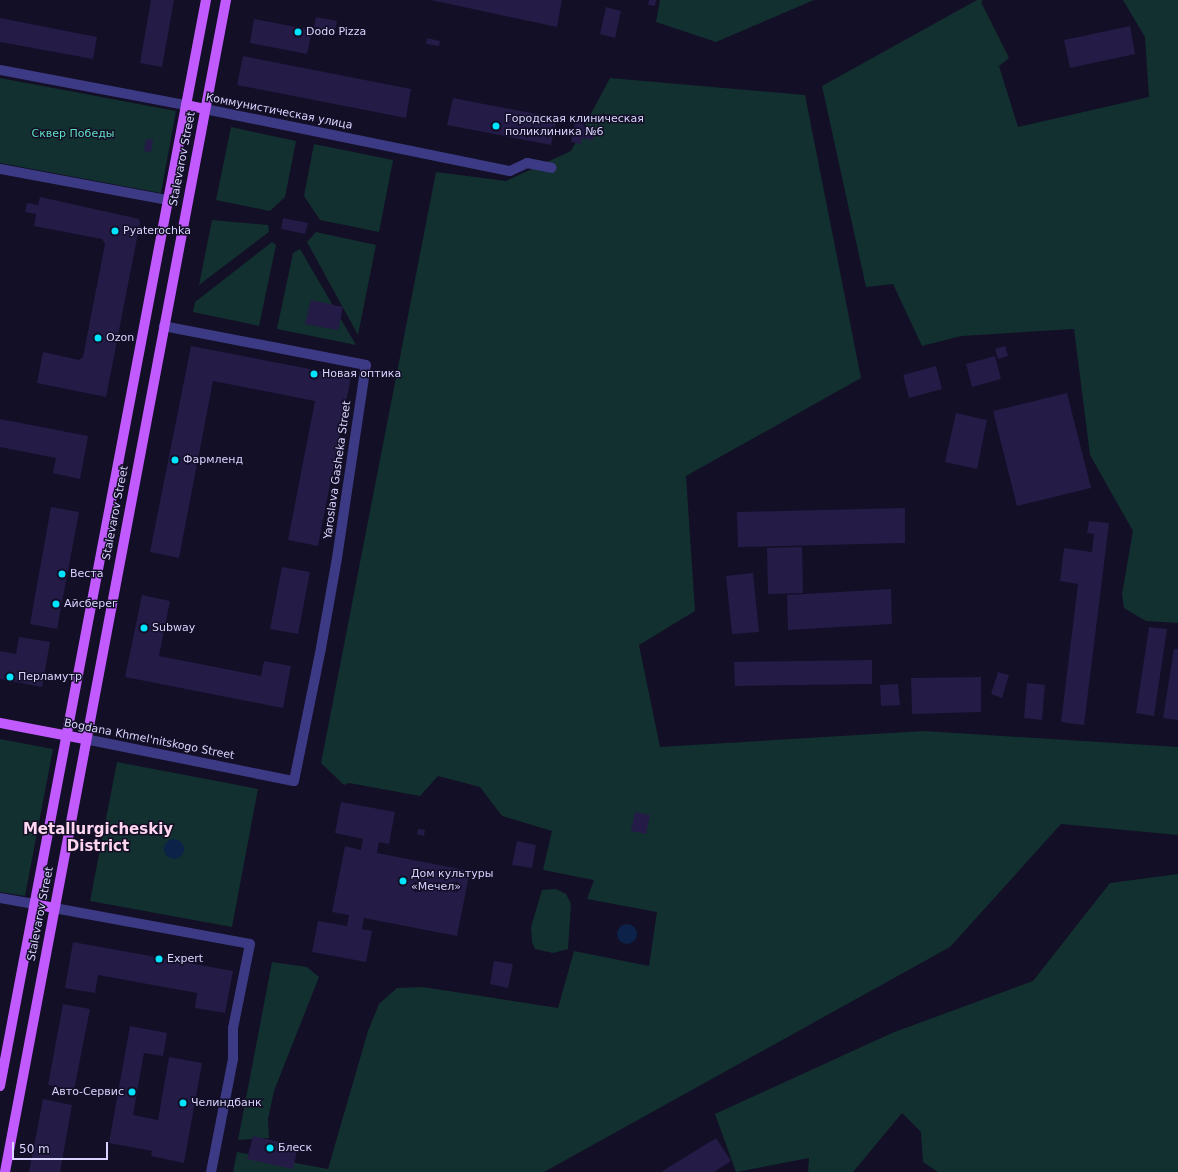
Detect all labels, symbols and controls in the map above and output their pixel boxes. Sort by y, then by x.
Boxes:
place label: Dodo Pizza [306,25,366,39]
marker: Dodo Pizza [293,27,303,37]
street label: Коммунистическая улица [204,91,354,133]
street label: Stalevarov Street [167,111,199,207]
place label: Городская клиническая поликлиника №6 [505,113,644,139]
marker: Городская клиническая поликлиника №6 [490,120,502,132]
park label: Сквер Победы [32,127,114,141]
place label: Pyaterochka [123,224,191,238]
marker: Pyaterochka [110,226,120,236]
place label: Ozon [106,331,134,345]
marker: Ozon [93,333,103,343]
place label: Новая оптика [322,367,401,381]
marker: Новая оптика [309,369,319,379]
street label: Yaroslava Gasheka Street [322,400,354,540]
place label: Фармленд [183,453,243,467]
marker: Фармленд [170,455,180,465]
street label: Stalevarov Street [100,465,132,561]
place label: Веста [70,567,104,581]
marker: Веста [57,569,67,579]
place label: Айсберег [64,597,118,611]
marker: Айсберег [51,599,61,609]
place label: Subway [152,621,195,635]
marker: Subway [139,623,149,633]
place label: Перламутр [18,670,82,684]
marker: Перламутр [5,672,15,682]
street label: Bogdana Khmel'nitskogo Street [63,717,235,763]
district label: Metallurgicheskiy District [23,820,173,855]
street label: Stalevarov Street [25,866,57,962]
place label: Дом культуры «Мечел» [411,868,493,894]
marker: Дом культуры «Мечел» [398,876,408,886]
place label: Expert [167,952,203,966]
marker: Expert [154,954,164,964]
place label: Авто-Сервис [52,1085,124,1099]
marker: Авто-Сервис [127,1087,137,1097]
place label: Челиндбанк [191,1096,262,1110]
marker: Челиндбанк [178,1098,188,1108]
scale bar [14,1134,110,1160]
place label: Блеск [278,1141,312,1155]
text: 50 m [19,1142,50,1156]
marker: Блеск [265,1143,275,1153]

